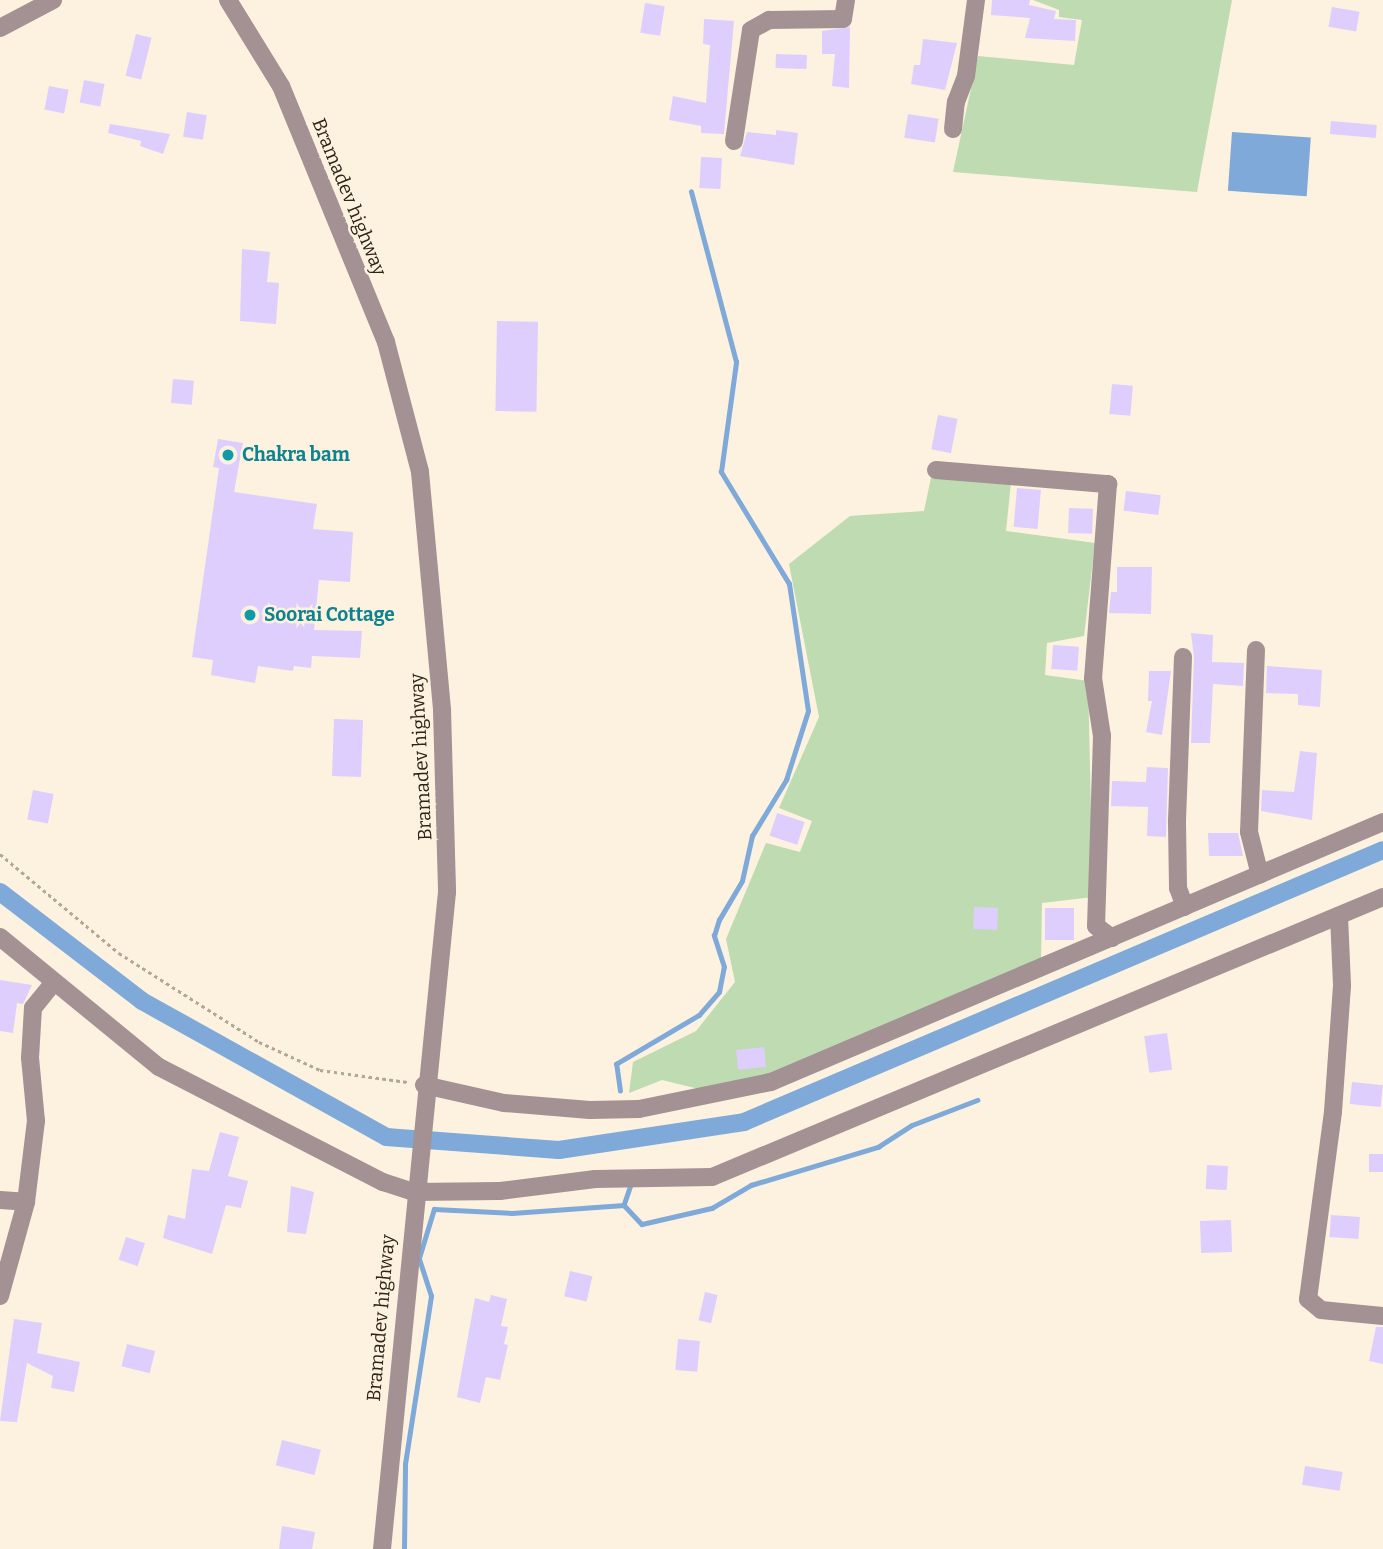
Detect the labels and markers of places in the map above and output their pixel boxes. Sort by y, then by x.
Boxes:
place label: Chakra bam [242,444,350,466]
marker: Chakra bam [220,447,236,463]
place label: Soorai Cottage [264,604,395,626]
marker: Soorai Cottage [242,607,258,623]

